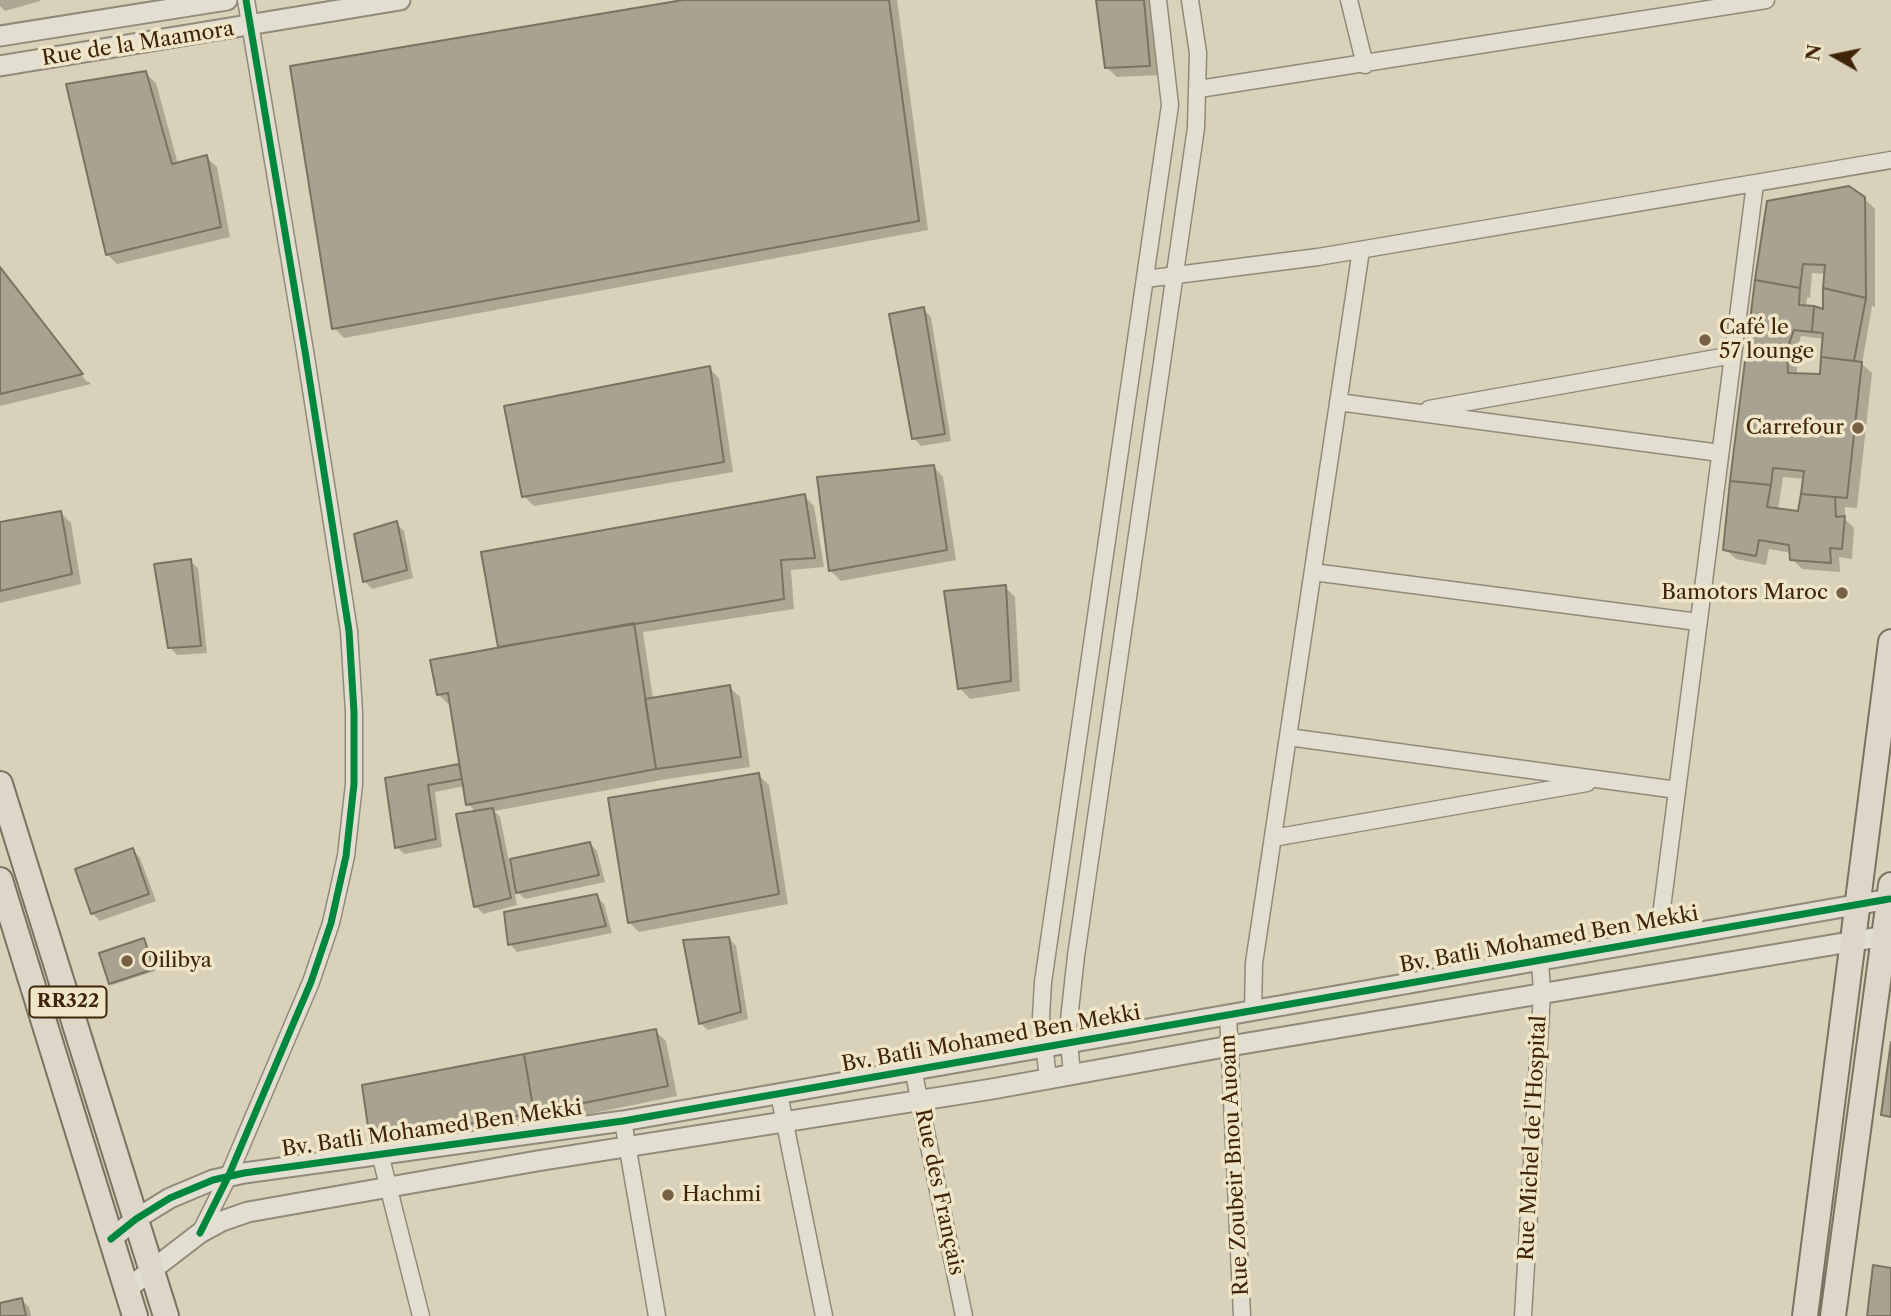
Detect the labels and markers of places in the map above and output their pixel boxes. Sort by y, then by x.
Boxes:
place label: Café le 57 lounge [1719,315,1814,365]
marker: Café le 57 lounge [1697,332,1713,348]
place label: Carrefour [1746,415,1844,441]
marker: Carrefour [1850,420,1866,436]
place label: Bamotors Maroc [1661,580,1828,606]
marker: Bamotors Maroc [1834,585,1850,601]
place label: Oilibya [141,948,212,974]
marker: Oilibya [119,953,135,969]
place label: Hachmi [682,1182,761,1208]
marker: Hachmi [660,1187,676,1203]

